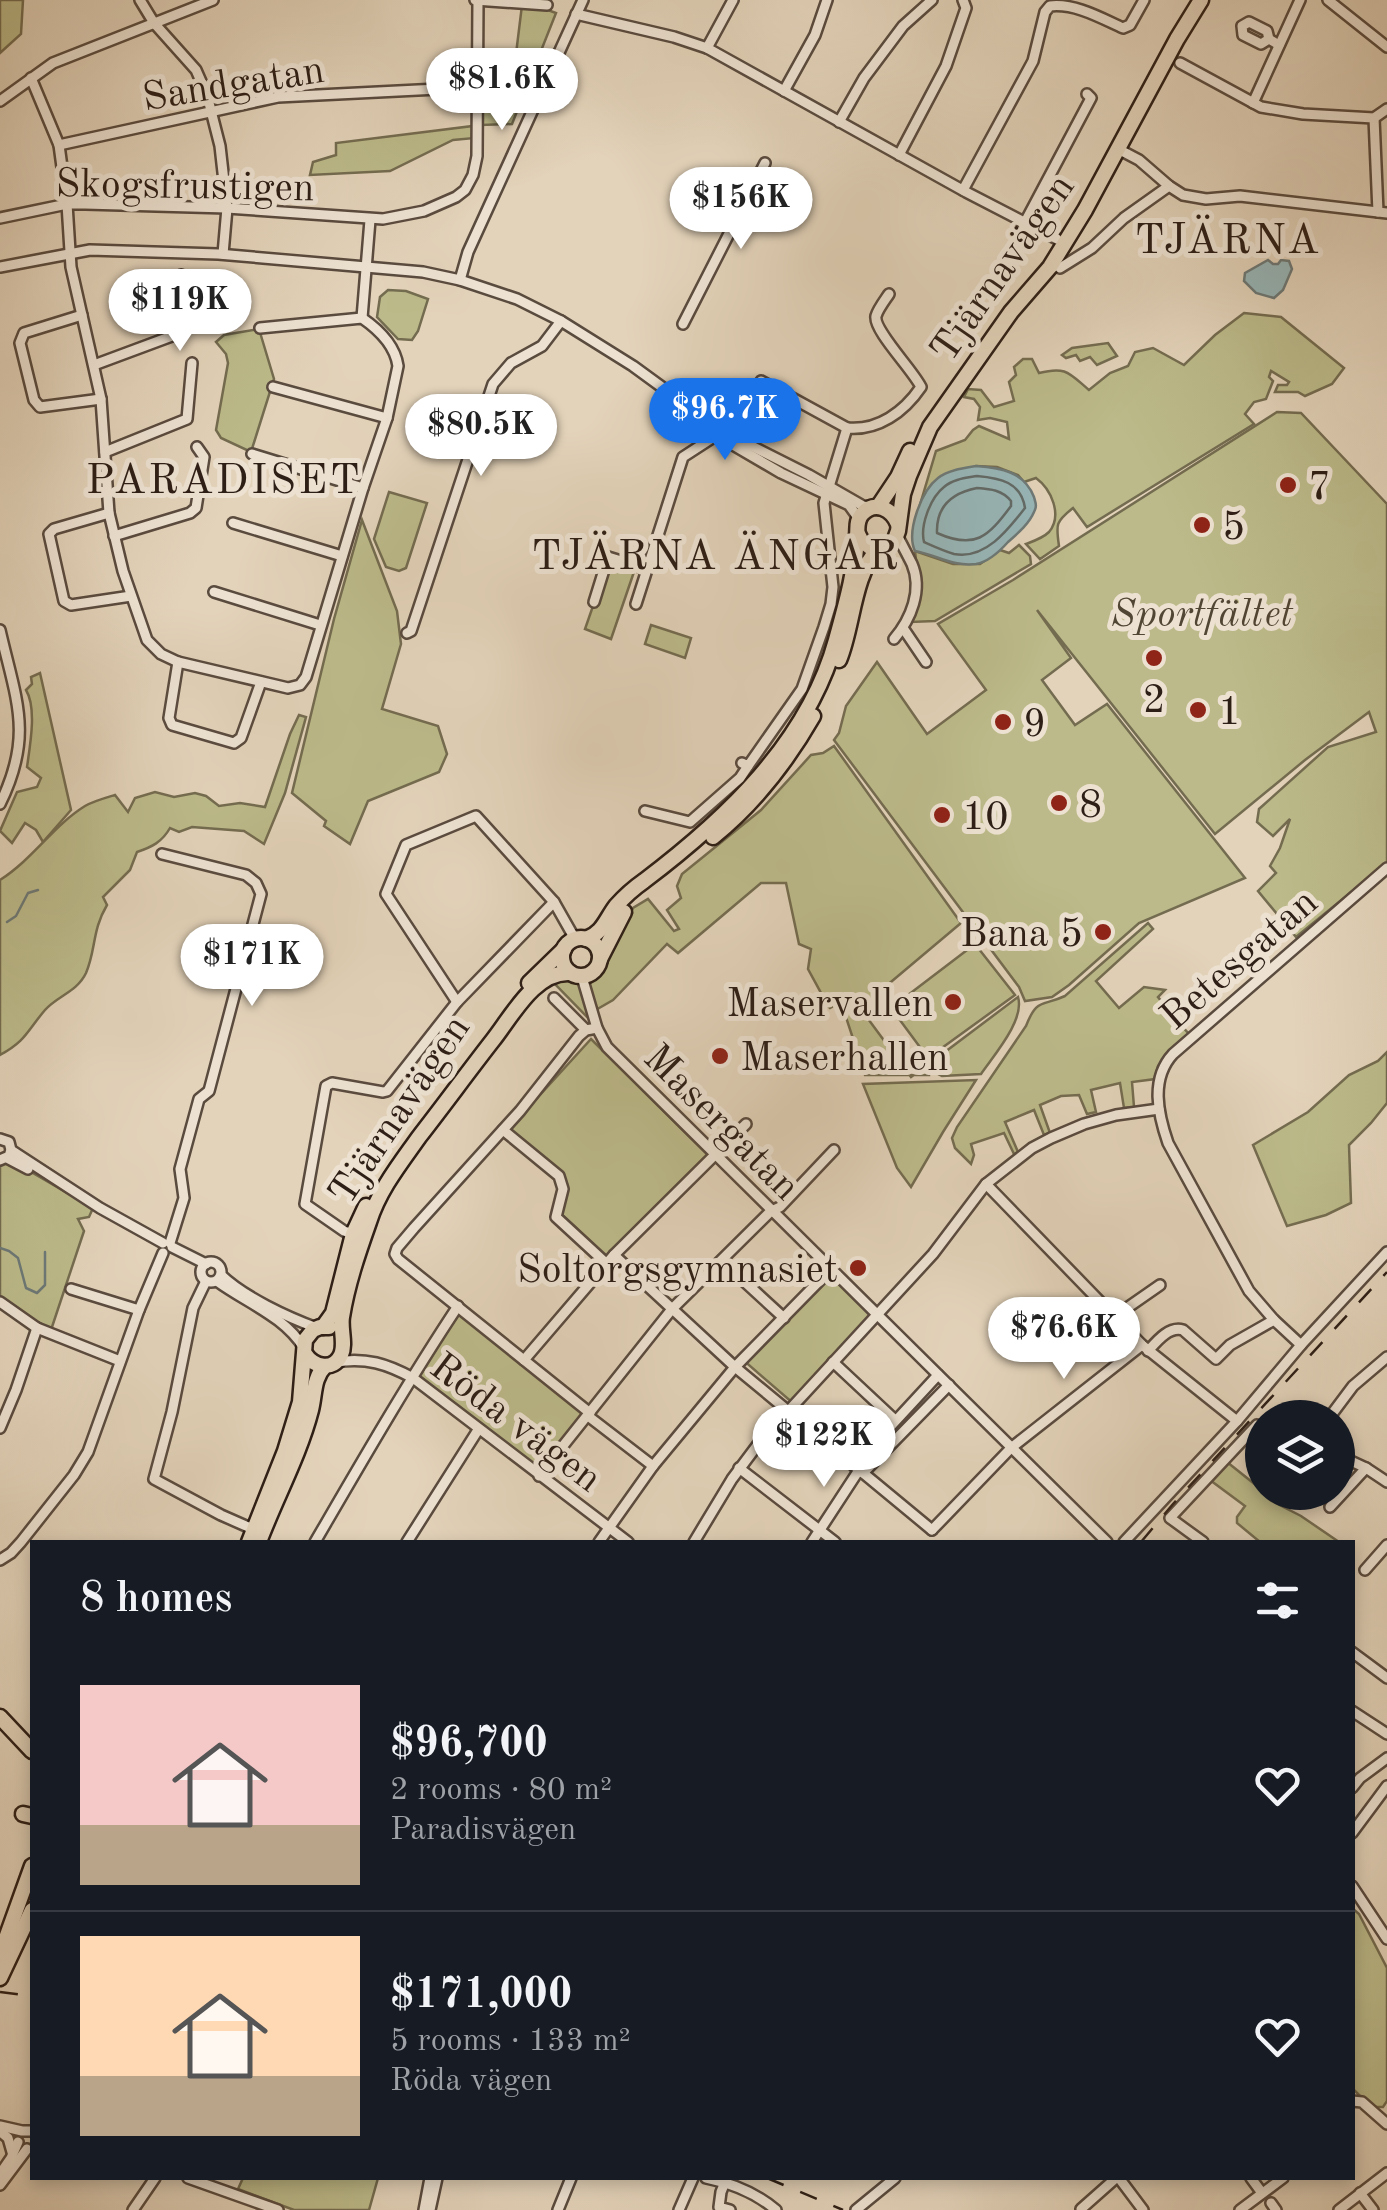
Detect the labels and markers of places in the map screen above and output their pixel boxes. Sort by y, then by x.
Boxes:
pin: $81.6K [421,48,583,133]
pin: $156K [671,167,811,252]
pin: $119K [110,269,250,354]
pin: $96.7K [644,378,806,463]
pin: $80.5K [400,394,562,479]
place label: 7 [1308,469,1331,509]
marker: 7 [1277,474,1299,496]
place label: 5 [1222,509,1245,549]
marker: 5 [1191,514,1213,536]
marker: 2 [1143,647,1165,669]
place label: 2 [1142,682,1166,722]
place label: 1 [1218,694,1241,734]
marker: 1 [1187,699,1209,721]
place label: 9 [1023,706,1046,746]
marker: 9 [992,711,1014,733]
place label: 8 [1079,787,1102,827]
marker: 8 [1048,792,1070,814]
place label: 10 [962,799,1008,839]
marker: 10 [931,804,953,826]
place label: Bana 5 [960,916,1083,956]
marker: Bana 5 [1092,921,1114,943]
pin: $171K [182,924,322,1009]
place label: Maservallen [726,986,933,1026]
marker: Maservallen [942,991,964,1013]
place label: Maserhallen [740,1040,949,1080]
marker: Maserhallen [709,1045,731,1067]
place label: Soltorgsgymnasiet [517,1252,838,1292]
marker: Soltorgsgymnasiet [847,1257,869,1279]
pin: $76.6K [983,1297,1145,1382]
pin: $122K [754,1405,894,1490]

